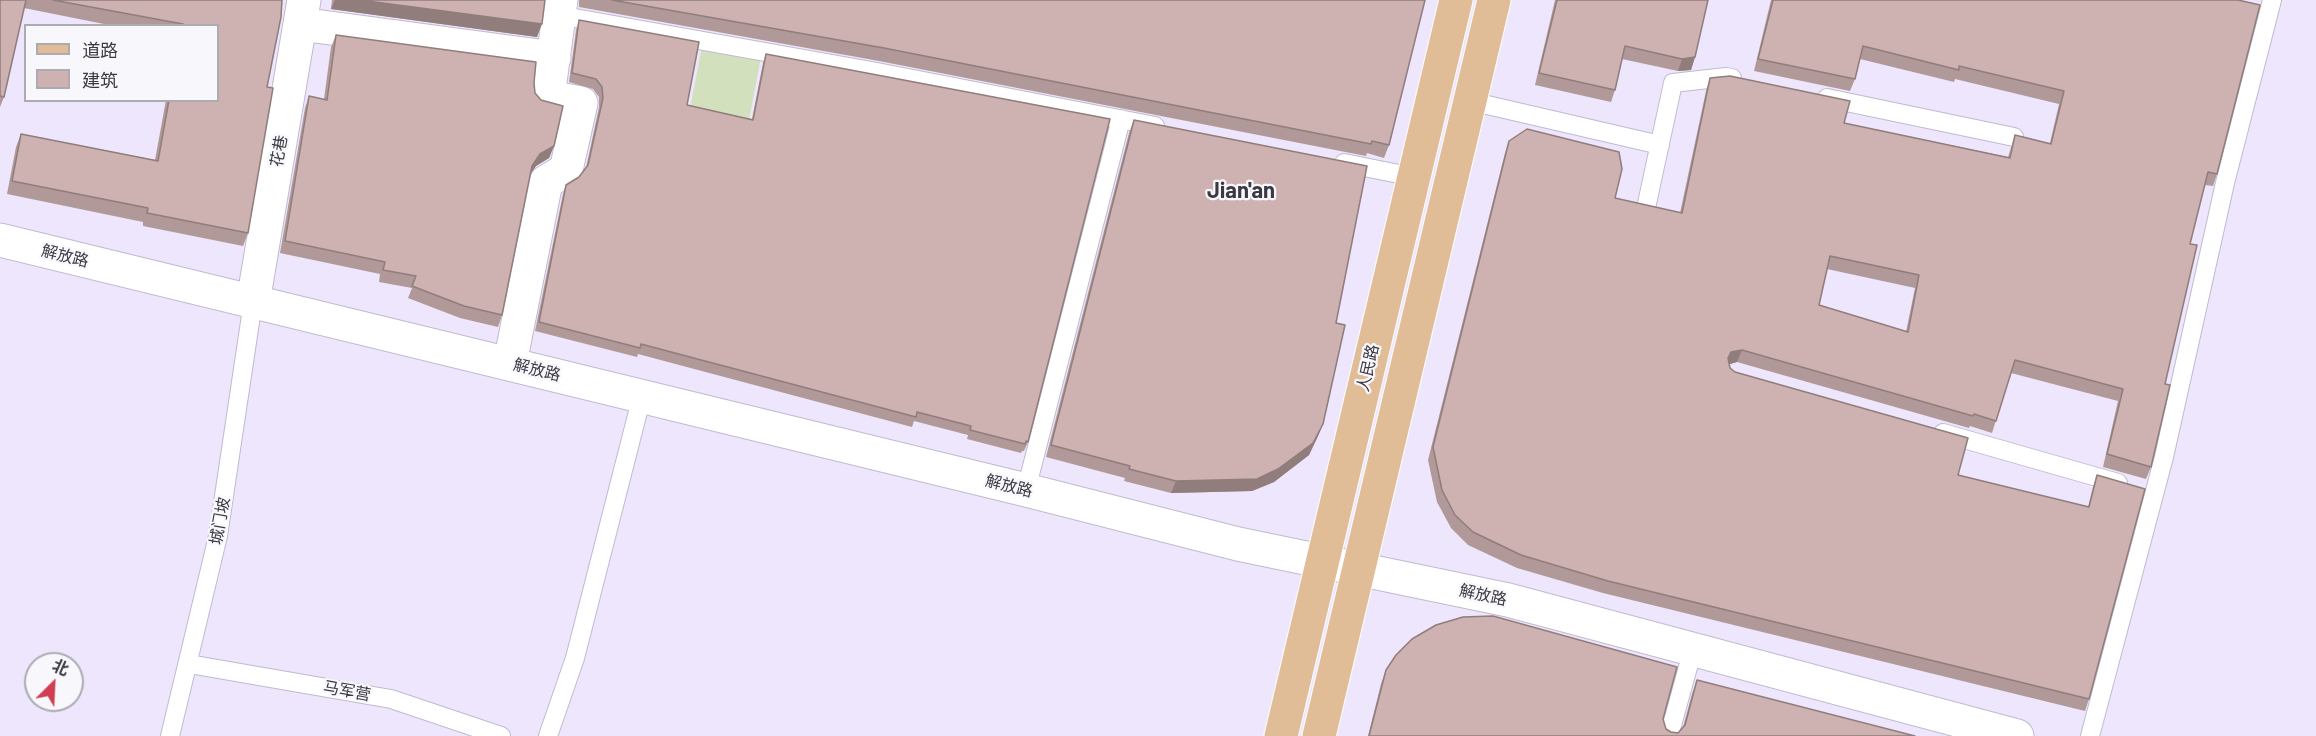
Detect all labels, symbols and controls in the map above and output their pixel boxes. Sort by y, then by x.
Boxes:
legend [24,24,219,102]
text: 道路 [82,39,118,61]
text: 建筑 [82,69,118,91]
street label: 花巷 [267,134,291,168]
district label: Jian'an [1207,178,1275,204]
street label: 解放路 [39,241,91,271]
street label: 人民路 [1353,342,1383,394]
street label: 解放路 [511,355,563,385]
street label: 解放路 [983,471,1035,501]
street label: 城门坡 [206,496,234,546]
street label: 解放路 [1458,581,1508,609]
north arrow [24,652,84,712]
text: 北 [50,655,72,679]
street label: 马军营 [322,677,372,705]

